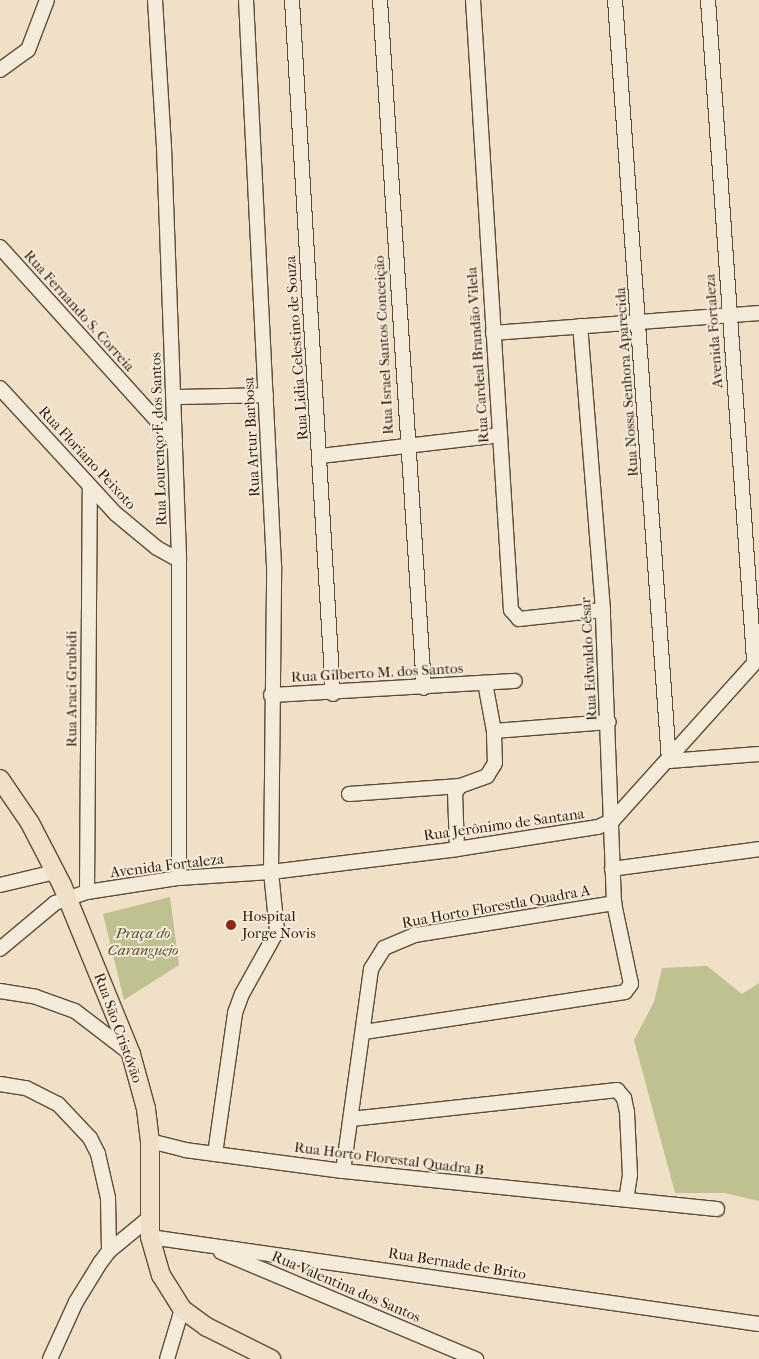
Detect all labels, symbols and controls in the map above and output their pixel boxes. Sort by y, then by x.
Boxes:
street label: Rua Fernando S. Correia [20,247,138,375]
street label: Rua Lidia Celestino de Souza [282,255,312,441]
street label: Rua Israel Santos Conceição [370,255,398,435]
street label: Rua Cardeal Brandão Vilela [463,266,493,444]
street label: Avenida Fortaleza [701,273,727,389]
street label: Rua Nossa Senhora Aparecida [611,287,643,477]
street label: Rua Lourenço F. dos Santos [147,352,171,526]
street label: Rua Artur Barbosa [240,377,264,497]
street label: Rua Floriano Peixoto [34,403,140,513]
street label: Rua Edwaldo César [577,597,601,721]
street label: Rua Araci Grubidi [63,631,81,747]
street label: Rua Gilberto M. dos Santos [290,659,464,687]
street label: Rua Jerônimo de Santana [422,805,586,845]
street label: Avenida Fortaleza [109,850,225,882]
street label: Rua Horto Florestla Quadra A [400,882,592,932]
place label: Hospital Jorge Novis [242,907,316,942]
marker: Hospital Jorge Novis [224,918,238,932]
park label: Praça do Caranguejo [108,924,178,959]
street label: Rua São Cristóvão [90,971,146,1085]
street label: Rua Horto Florestal Quadra B [293,1138,485,1180]
street label: Rua Bernade de Brito [387,1244,527,1284]
street label: Rua Valentina dos Santos [269,1247,423,1327]

